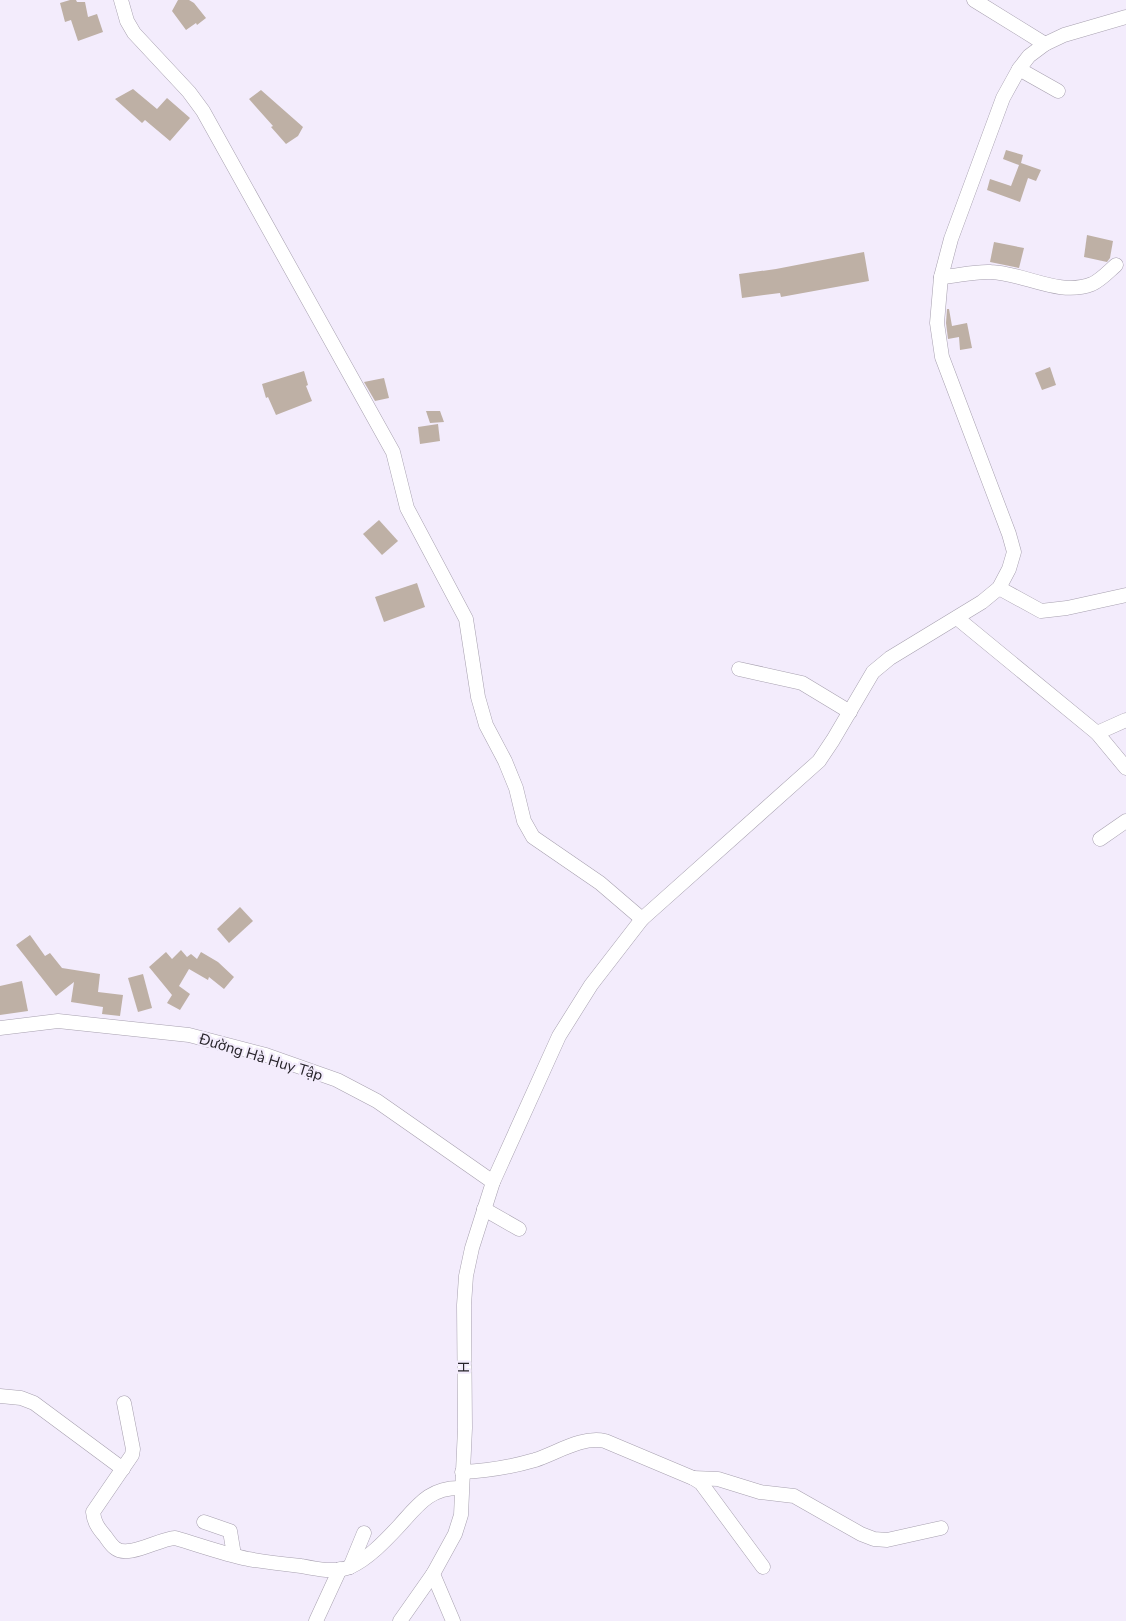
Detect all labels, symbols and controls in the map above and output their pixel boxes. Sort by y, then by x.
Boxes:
street label: Đường Hà Huy Tập [196,1028,325,1085]
street label: H [454,1361,474,1373]

